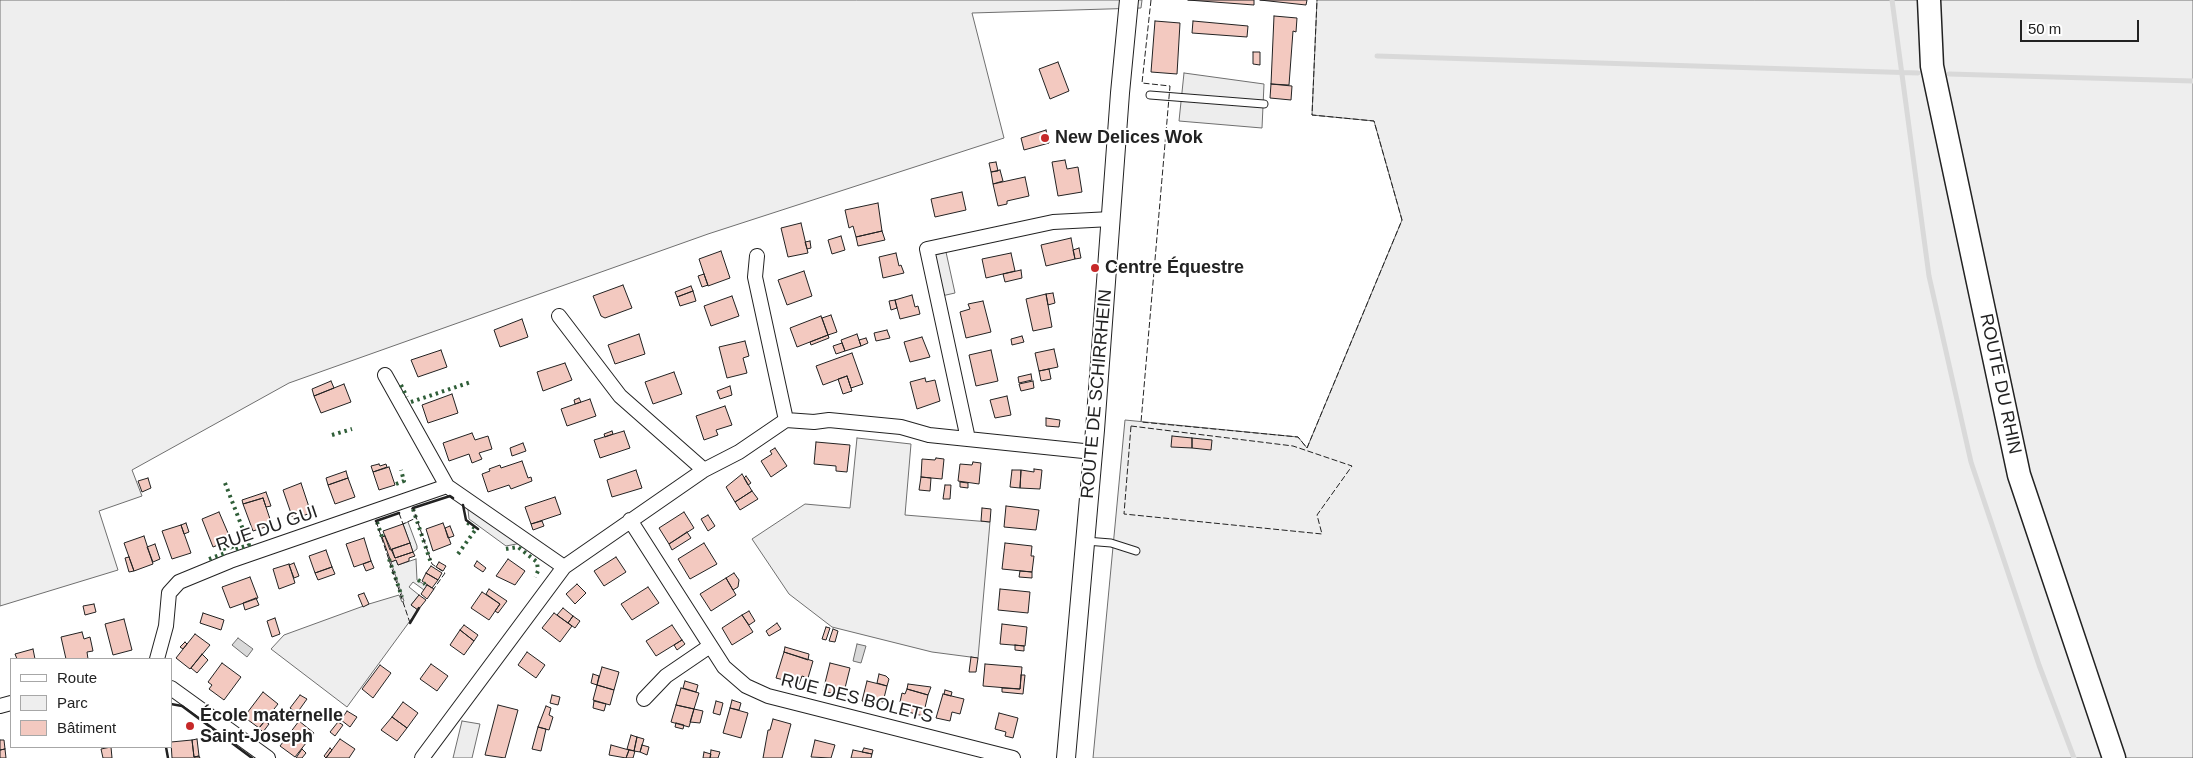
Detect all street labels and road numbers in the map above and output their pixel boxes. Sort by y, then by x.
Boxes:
street label: ROUTE DE SCHIRRHEIN [1077,288,1117,500]
street label: ROUTE DU RHIN [1975,312,2025,456]
street label: RUE DU GUI [213,502,321,556]
street label: RUE DES BOLETS [779,670,935,728]

